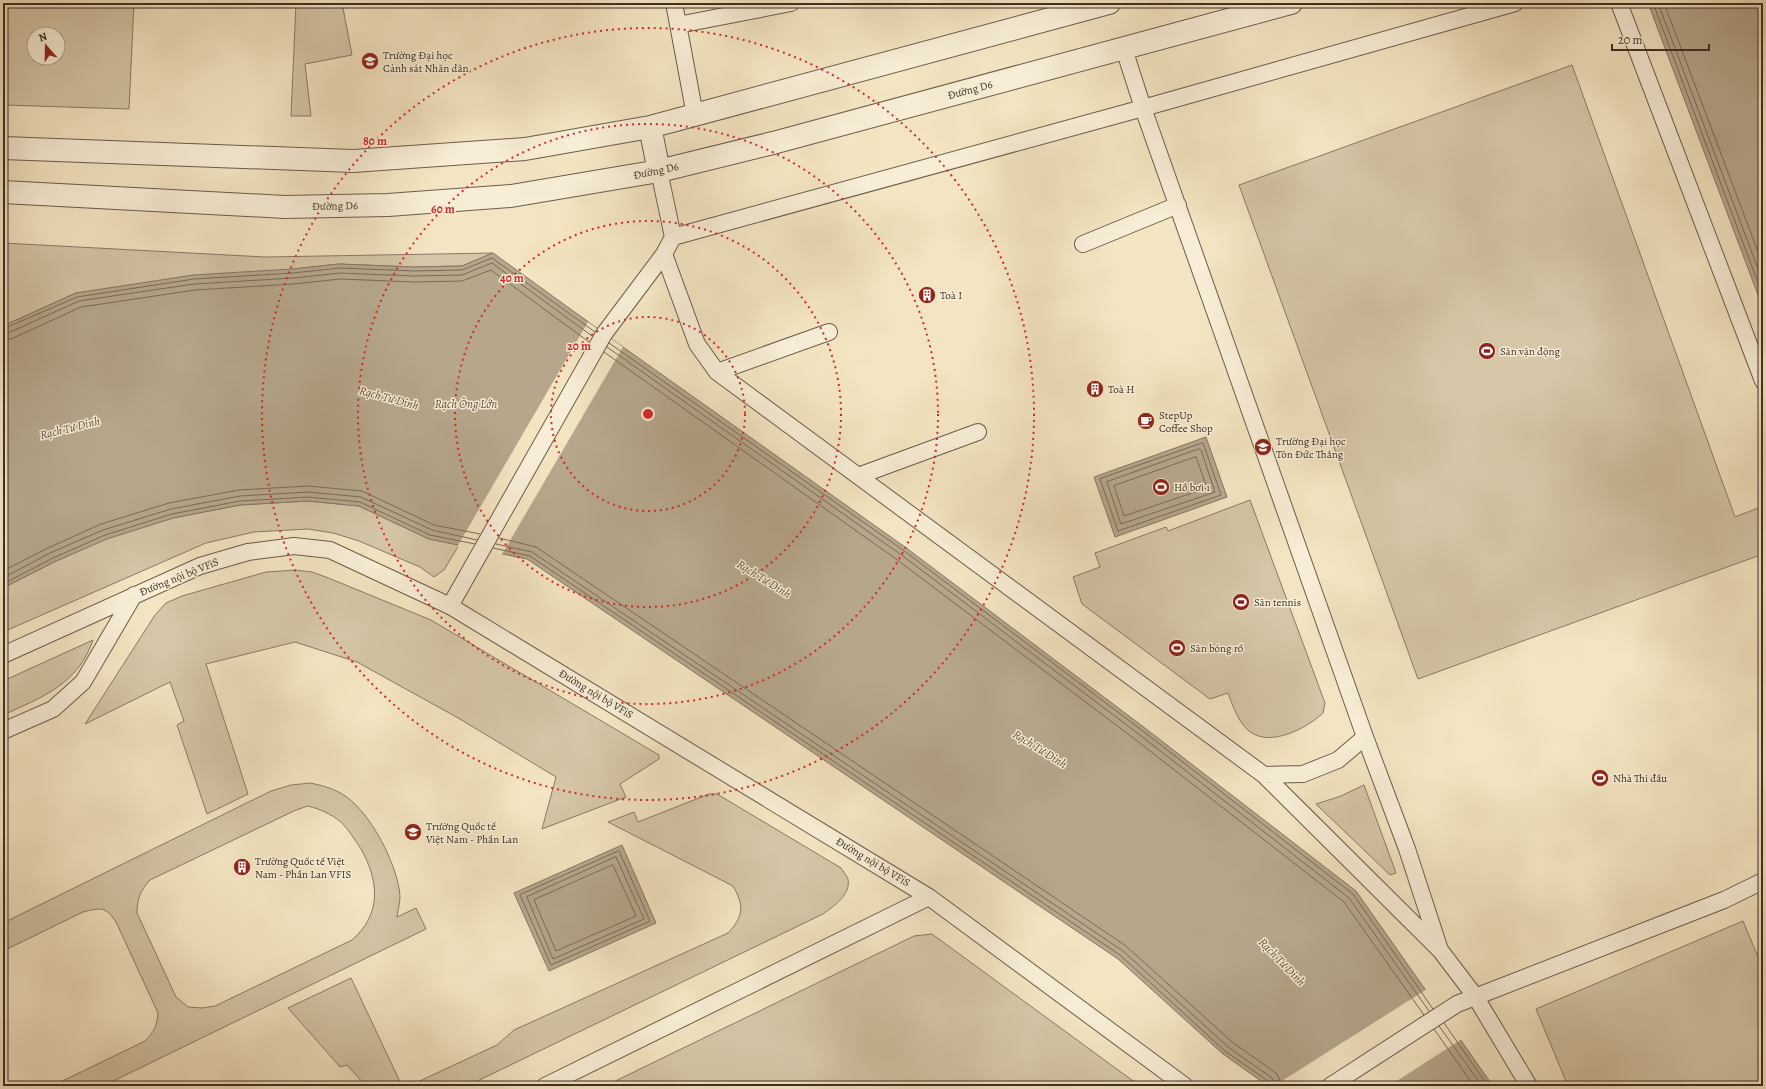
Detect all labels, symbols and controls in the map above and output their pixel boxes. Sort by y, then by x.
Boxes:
north arrow [26,26,66,66]
scale bar [1612,26,1709,52]
text: N [36,29,49,45]
text: 20 m [1618,32,1642,48]
place label: Trường Đại học Cảnh sát Nhân dân [383,48,469,76]
school or university icon: Trường Đại học Cảnh sát Nhân dân [360,51,380,71]
street label: Đường D6 [946,77,994,103]
text: 80 m [363,133,387,149]
street label: Đường D6 [632,159,680,183]
street label: Đường D6 [312,198,358,214]
text: 60 m [431,201,455,217]
text: 40 m [500,270,524,286]
building icon: Toà I [917,285,937,305]
place label: Toà I [940,288,962,303]
text: 20 m [567,338,591,354]
sports icon: Sân vận động [1477,341,1497,361]
place label: Sân vận động [1500,344,1560,359]
building icon: Toà H [1085,379,1105,399]
water label: Rạch Tư Dinh [357,382,421,414]
place label: Toà H [1108,382,1134,397]
water label: Rạch Ông Lớn [435,396,497,412]
centre of rings [641,407,655,421]
place label: StepUp Coffee Shop [1159,408,1213,436]
cafe icon: StepUp Coffee Shop [1136,411,1156,431]
water label: Rạch Tư Dinh [38,413,102,443]
place label: Trường Đại học Tôn Đức Thắng [1276,434,1346,462]
school or university icon: Trường Đại học Tôn Đức Thắng [1253,437,1273,457]
sports icon: Hồ bơi 1 [1151,477,1171,497]
place label: Hồ bơi 1 [1174,480,1210,495]
street label: Đường nội bộ VFiS [137,554,221,600]
water label: Rạch Tư Dinh [734,556,794,602]
sports icon: Sân tennis [1231,592,1251,612]
place label: Sân tennis [1254,595,1301,610]
sports icon: Sân bóng rổ [1167,638,1187,658]
place label: Sân bóng rổ [1190,641,1244,656]
street label: Đường nội bộ VFiS [556,666,636,722]
water label: Rạch Tư Dinh [1010,726,1070,772]
sports icon: Nhà Thi đấu [1590,768,1610,788]
place label: Nhà Thi đấu [1613,771,1667,786]
place label: Trường Quốc tế Việt Nam - Phần Lan [425,819,518,847]
school or university icon: Trường Quốc tế Việt Nam - Phần Lan [403,822,423,842]
street label: Đường nội bộ VFiS [833,834,913,890]
place label: Trường Quốc tế Việt Nam - Phần Lan VFIS [255,854,352,882]
building icon: Trường Quốc tế Việt Nam - Phần Lan VFIS [232,857,252,877]
water label: Rạch Tư Dinh [1255,934,1309,990]

